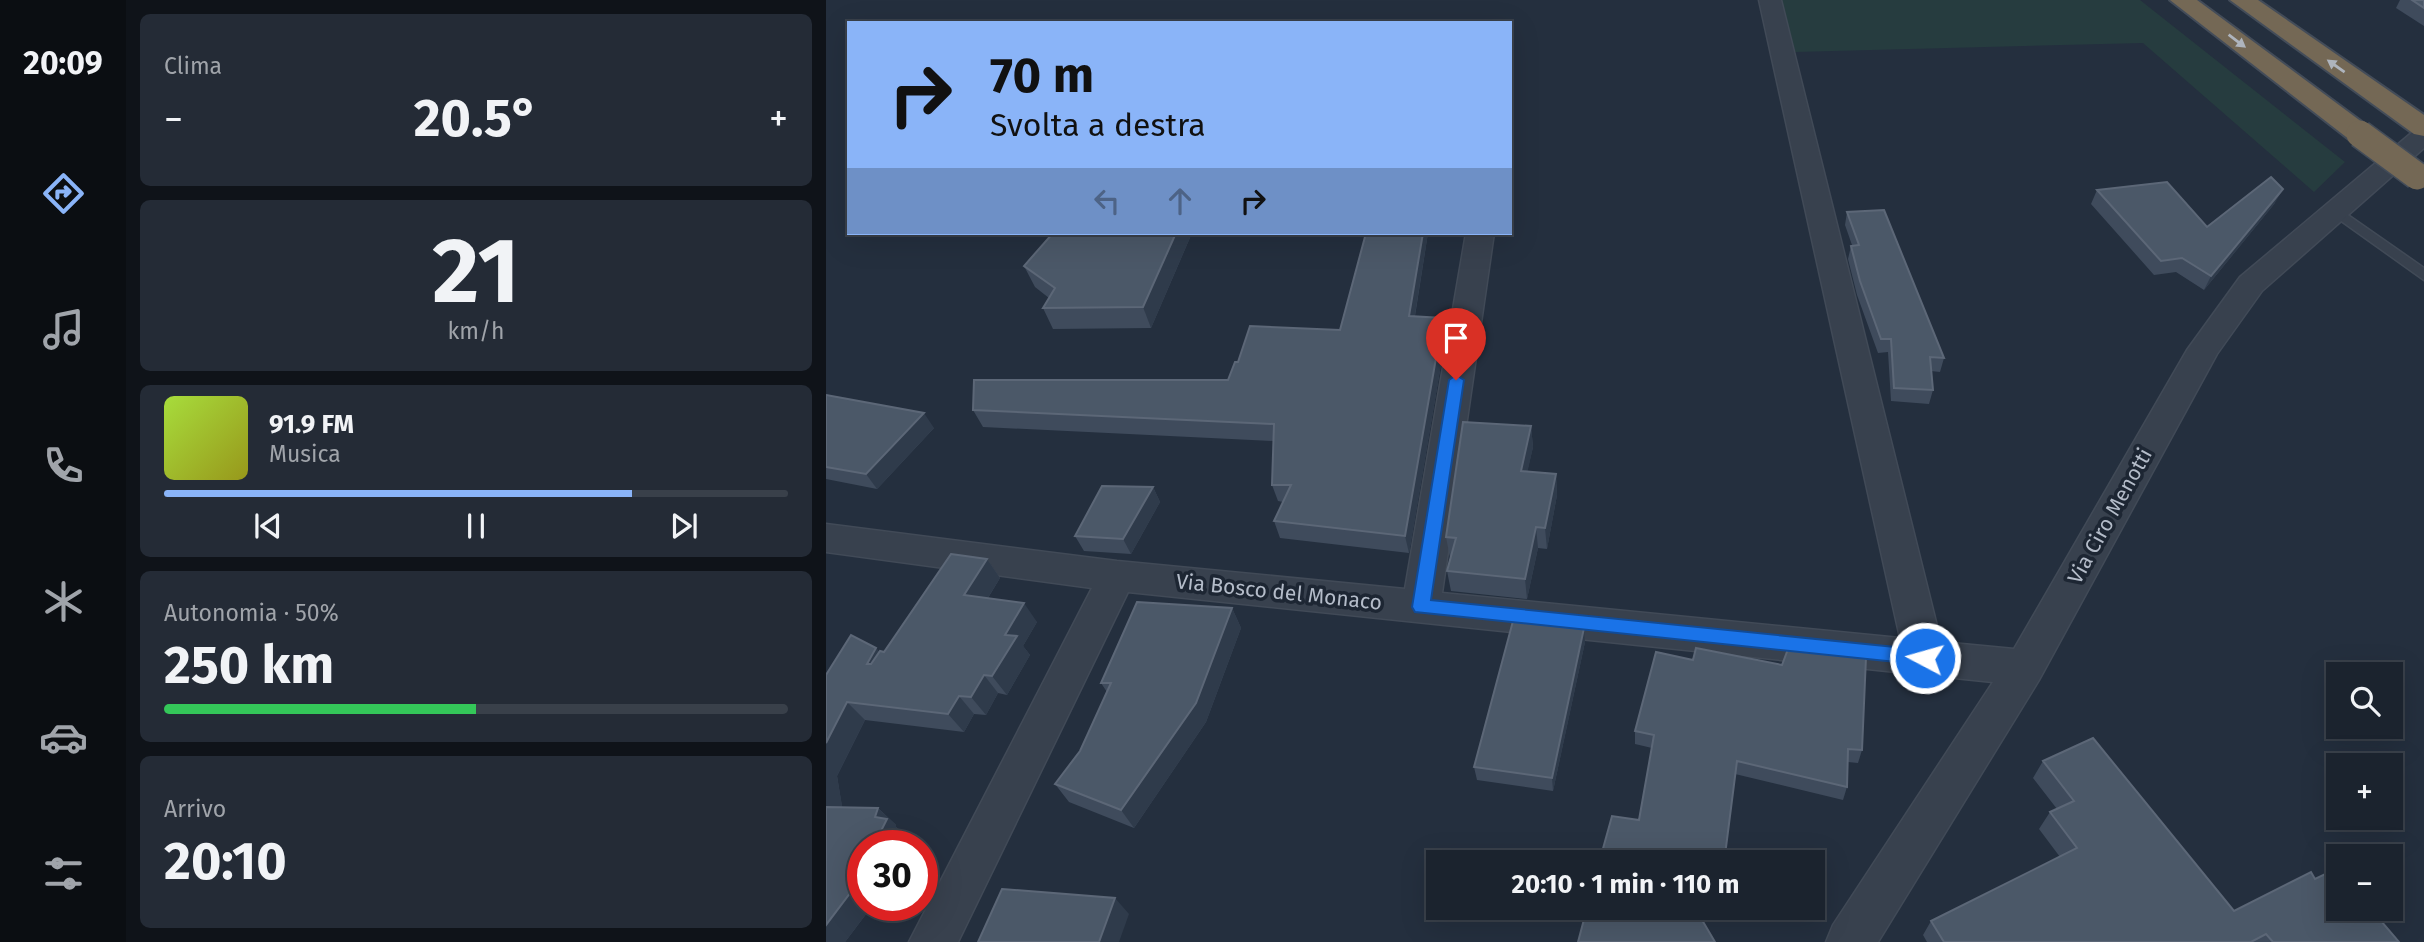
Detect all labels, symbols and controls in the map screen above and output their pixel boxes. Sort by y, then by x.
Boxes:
one-way arrow [2228,34,2246,48]
text: 20:09 [23,44,103,82]
text: 70 m [990,46,1094,105]
icon: right [875,49,966,140]
text: Clima [164,52,222,80]
one-way arrow [2327,59,2345,73]
text: 20.5° [414,87,538,150]
text: − [164,96,183,142]
text: + [769,96,788,142]
text: Svolta a destra [990,106,1206,144]
icon: directions [39,169,88,218]
icon: left [1088,182,1126,220]
icon: ahead [1161,182,1199,220]
icon: right [1234,182,1272,220]
text: 21 [432,217,520,326]
icon: music [39,305,88,354]
pin [1426,308,1486,380]
text: km/h [448,317,504,345]
icon: arrive [1437,319,1475,357]
text: 91.9 FM [269,409,354,440]
text: Musica [269,440,341,468]
icon: phone [39,441,88,490]
street label: Via Ciro Menotti [2062,444,2158,588]
icon: previous [249,507,287,545]
icon: pause [457,507,495,545]
icon: next [665,507,703,545]
street label: Via Bosco del Monaco [1175,568,1383,616]
icon: climate [39,577,88,626]
text: Autonomia · 50% [164,599,339,627]
position arrow [1888,621,1962,695]
text: 250 km [164,634,334,697]
map controls [2326,662,2403,921]
button: search [2326,662,2403,739]
icon: car [39,713,88,762]
button: + [2326,753,2403,830]
text: Arrivo [164,795,226,823]
text: 20:10 [164,830,287,893]
speed limit sign: 30 [847,830,938,921]
button: − [2326,844,2403,921]
icon: filters [39,849,88,898]
text: 20:10 · 1 min · 110 m [1512,869,1739,900]

